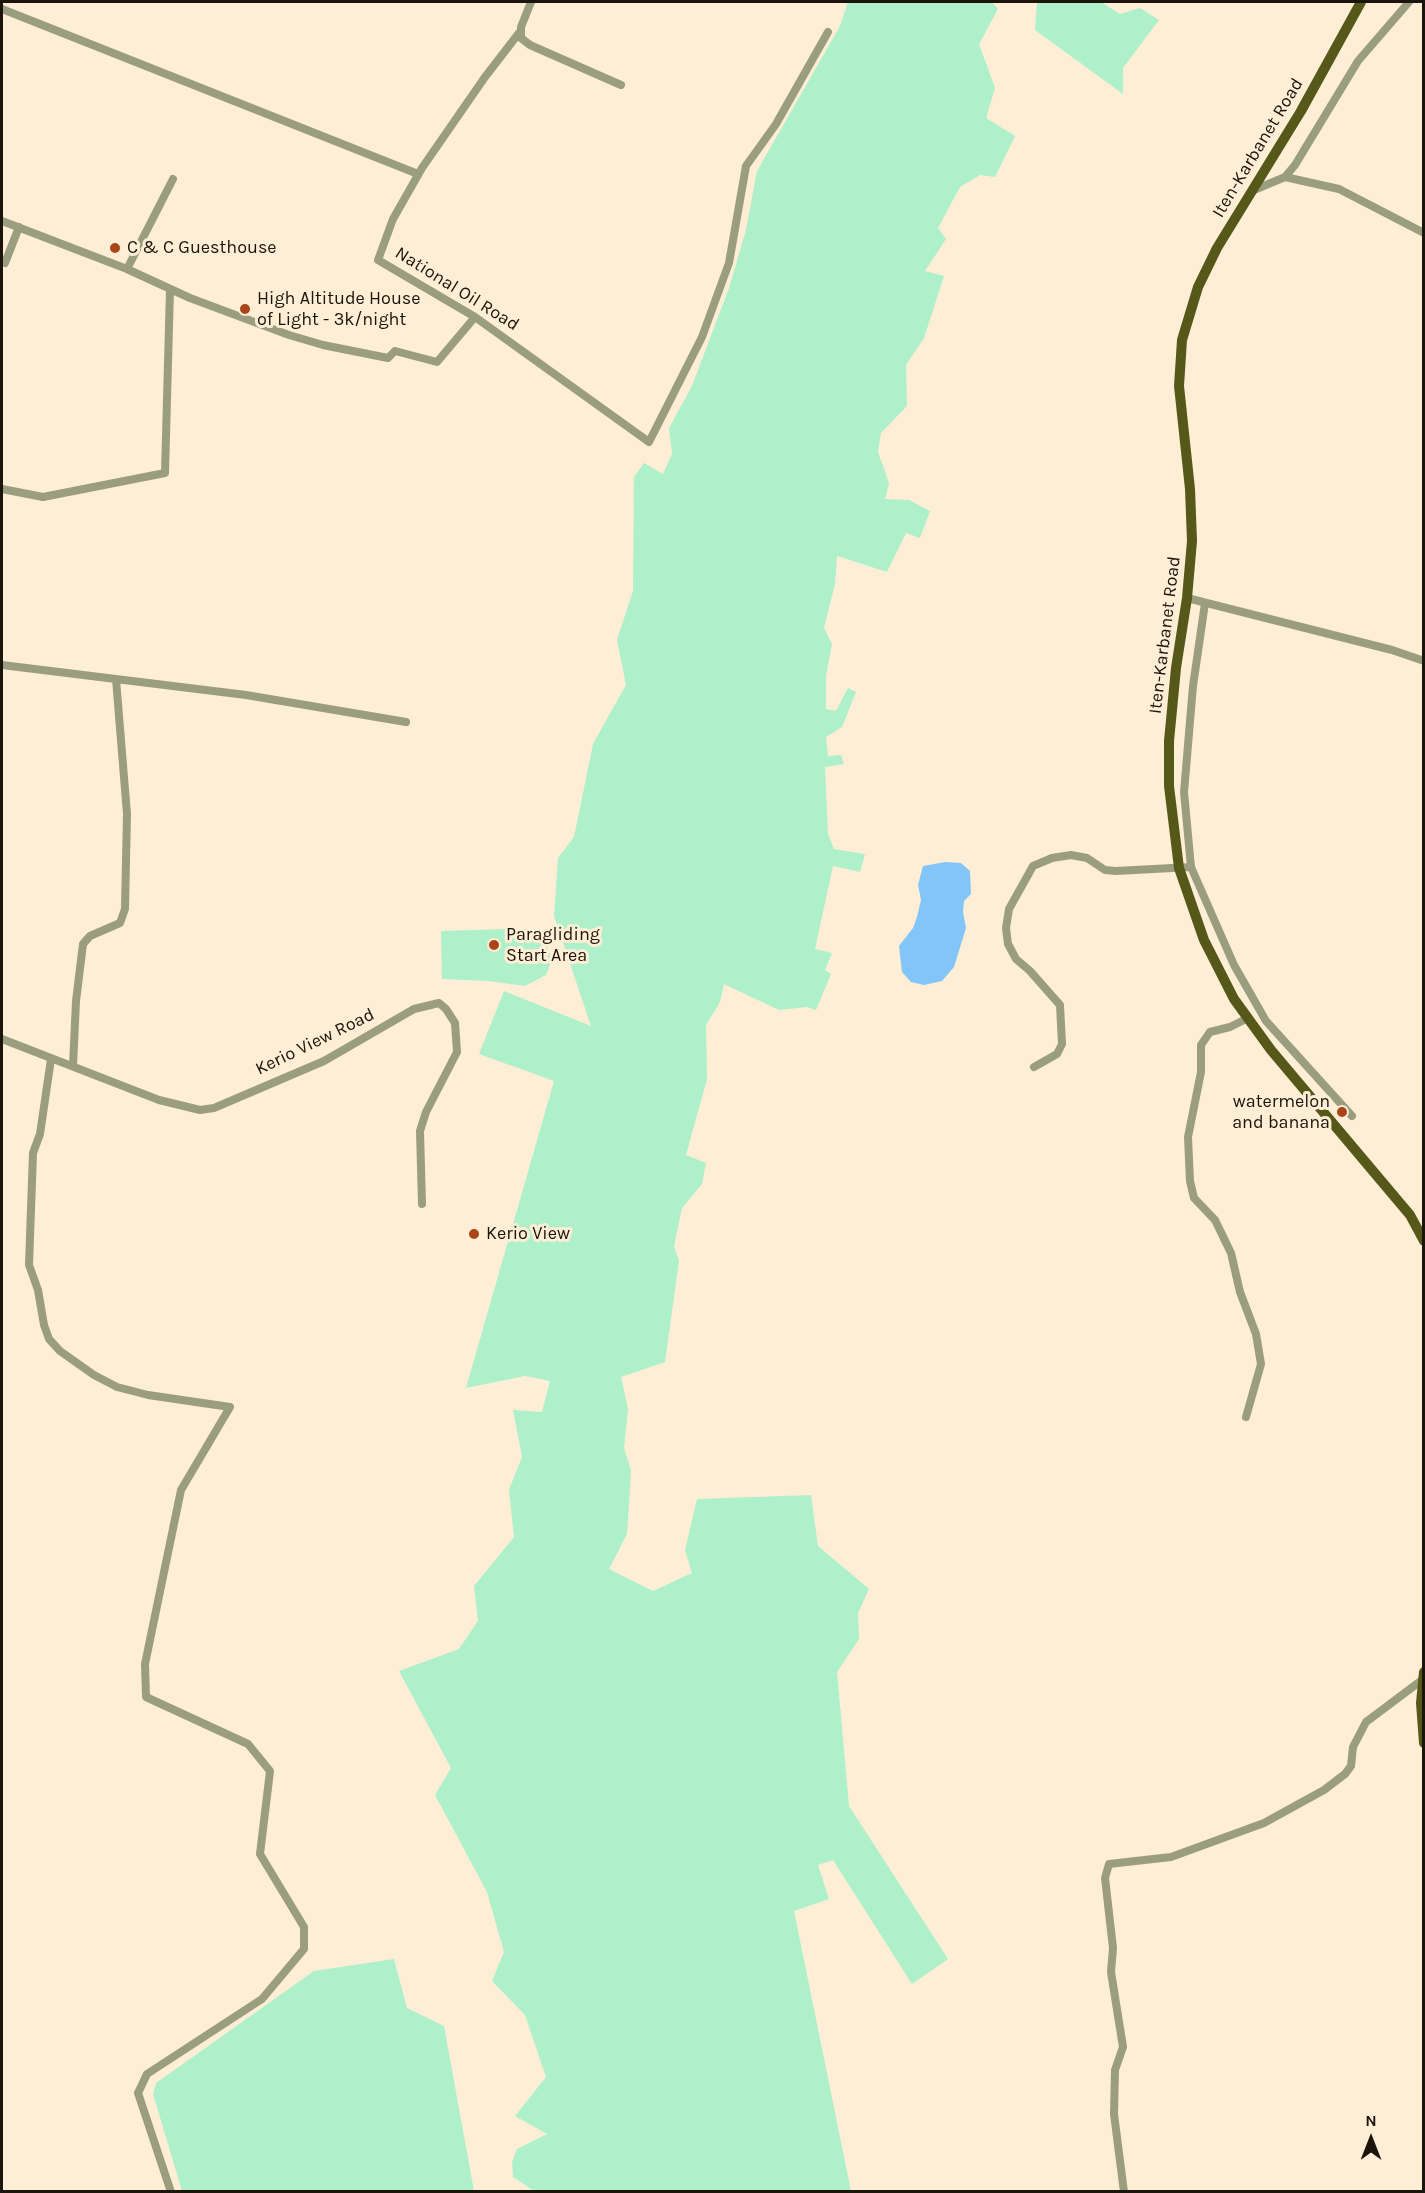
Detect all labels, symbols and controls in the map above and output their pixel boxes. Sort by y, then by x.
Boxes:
street label: Iten-Karbanet Road [1208,74,1308,222]
place label: C & C Guesthouse [127,237,277,259]
marker: C & C Guesthouse [108,241,122,255]
street label: National Oil Road [391,242,523,336]
place label: High Altitude House of Light - 3k/night [257,288,421,330]
marker: High Altitude House of Light - 3k/night [238,302,252,316]
street label: Iten-Karbanet Road [1145,555,1185,715]
place label: Paragliding Start Area [506,924,600,966]
marker: Paragliding Start Area [487,938,501,952]
street label: Kerio View Road [252,1004,378,1080]
place label: watermelon and banana [1232,1091,1330,1134]
marker: watermelon and banana [1335,1105,1349,1119]
place label: Kerio View [486,1223,570,1245]
marker: Kerio View [467,1227,481,1241]
north arrow [1341,2109,1401,2169]
text: N [1365,2111,1377,2130]

